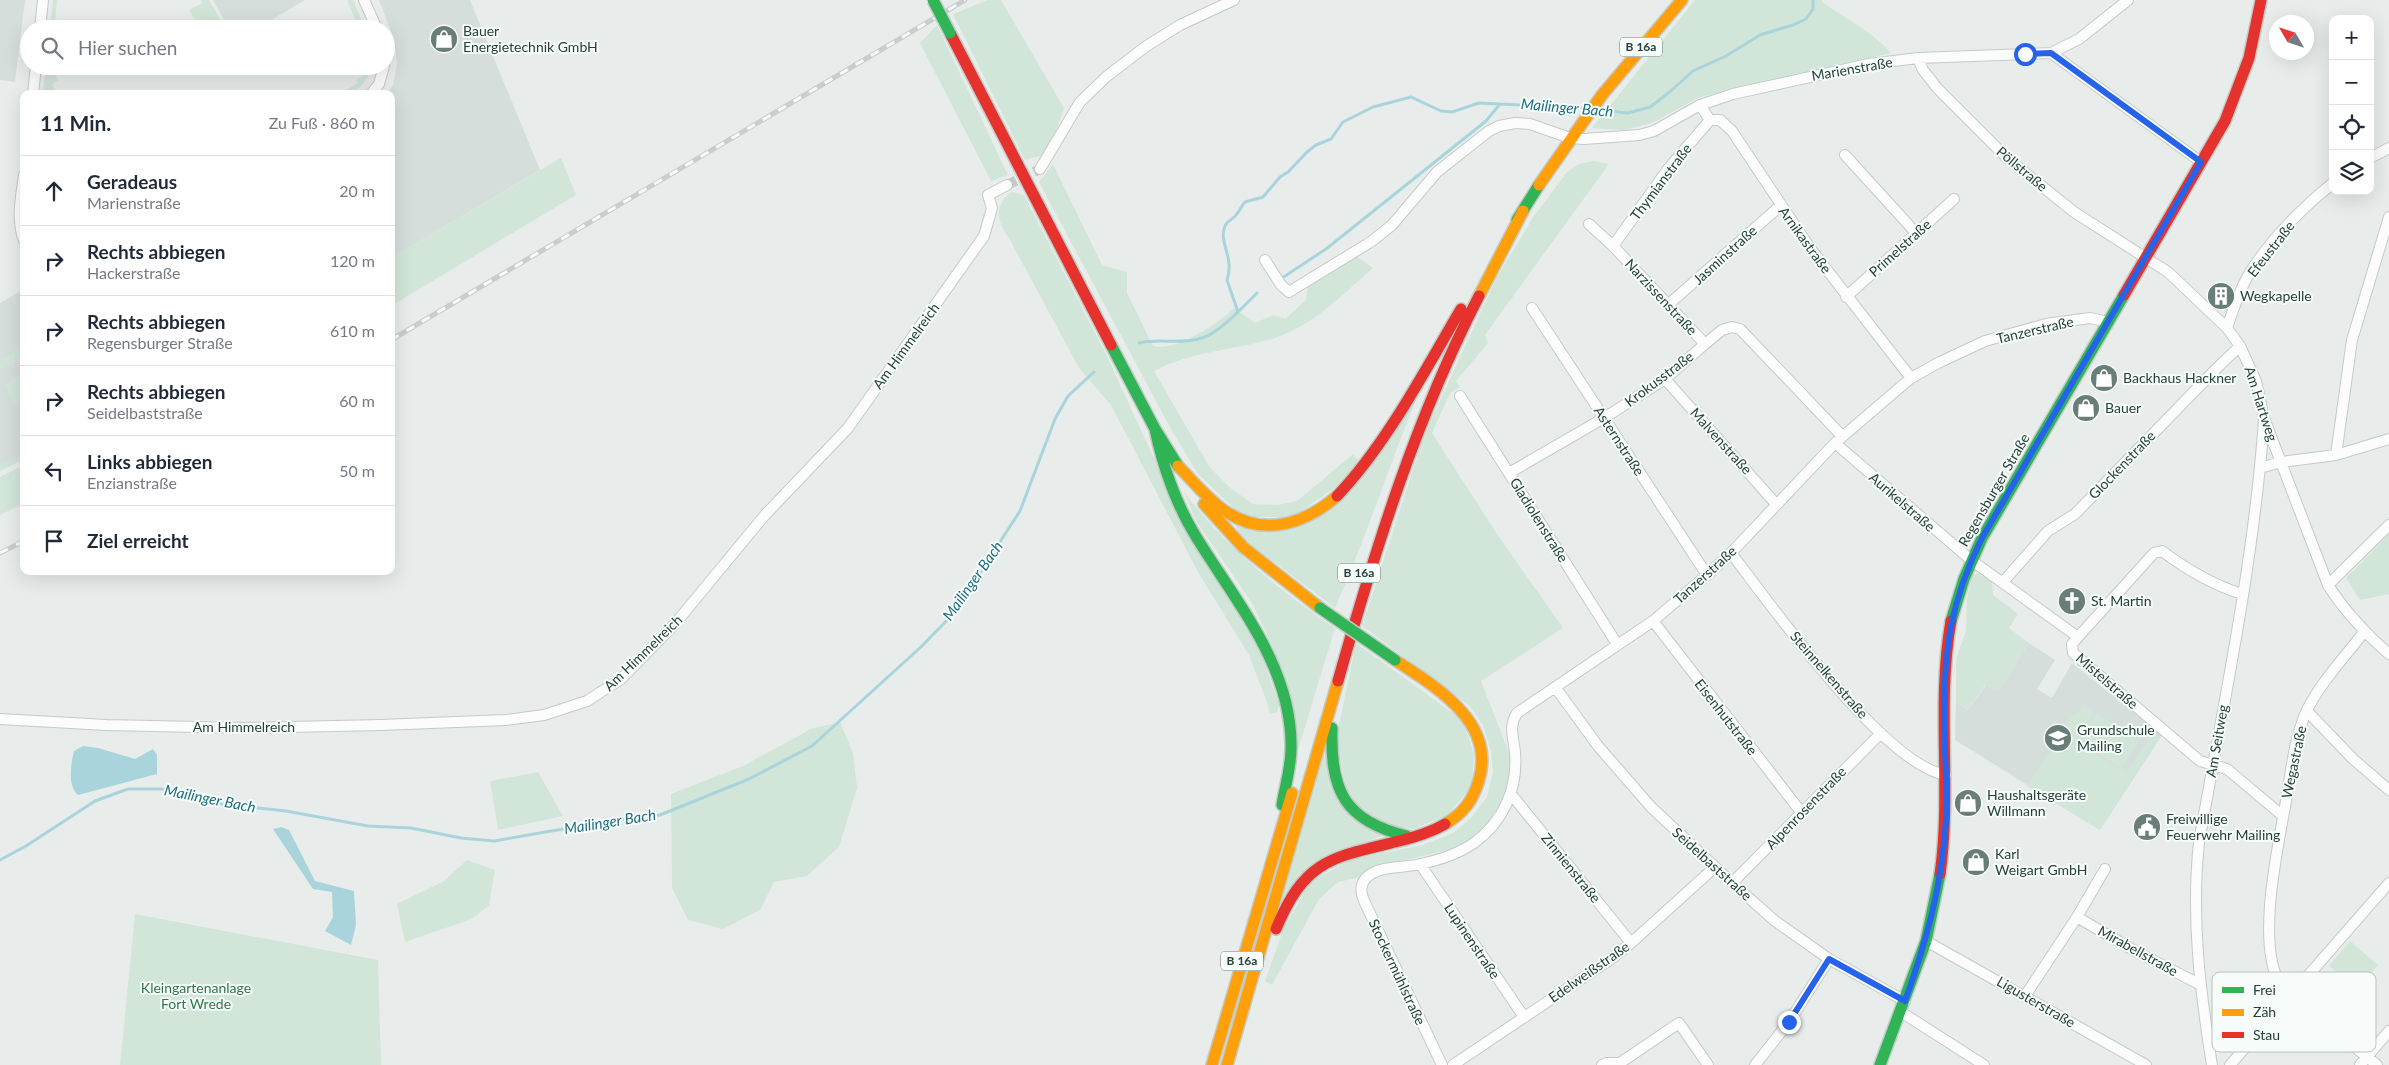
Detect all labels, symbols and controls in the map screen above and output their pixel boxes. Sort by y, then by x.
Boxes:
north arrow [2269,15,2314,60]
map controls [2329,15,2374,195]
button: + [2329,15,2374,60]
search box [20,20,395,75]
place label: Bauer Energietechnik GmbH [463,22,598,55]
shop icon: Bauer Energietechnik GmbH [429,24,459,54]
icon: search [38,34,66,62]
text: Hier suchen [78,36,177,59]
road number: B 16a [1620,38,1662,56]
route start [2014,43,2037,66]
street label: Marienstraße [1810,53,1894,84]
button: − [2329,60,2374,105]
water label: Mailinger Bach [1520,94,1614,120]
button: locate [2329,105,2374,150]
text: 11 Min. [40,110,111,135]
text: Zu Fuß · 860 m [269,113,375,132]
street label: Thymianstraße [1626,140,1695,223]
street label: Pöllstraße [1993,142,2051,195]
button: layers [2329,150,2374,195]
text: Geradeaus [87,170,177,193]
icon: ahead [40,177,68,205]
text: 20 m [339,181,375,200]
text: Marienstraße [87,193,181,212]
street label: Arnikastraße [1776,203,1835,276]
street label: Primelstraße [1865,215,1934,280]
street label: Efeustraße [2244,217,2298,280]
street label: Jasminstraße [1689,222,1760,288]
text: Rechts abbiegen [87,240,225,263]
icon: right [40,247,68,275]
text: 120 m [330,251,375,270]
street label: Narzissenstraße [1622,255,1701,338]
text: Hackerstraße [87,263,181,282]
building icon: Wegkapelle [2206,281,2236,311]
place label: Wegkapelle [2240,287,2312,304]
street label: Am Himmelreich [869,299,943,392]
text: Rechts abbiegen [87,310,225,333]
street label: Tanzerstraße [1995,312,2075,347]
icon: right [40,317,68,345]
text: 610 m [330,321,375,340]
text: Regensburger Straße [87,333,233,352]
street label: Krokusstraße [1621,347,1696,410]
shop icon: Backhaus Hackner [2089,363,2119,393]
street label: Am Hartweg [2241,364,2282,443]
place label: Backhaus Hackner [2123,369,2236,386]
text: Rechts abbiegen [87,380,225,403]
icon: right [40,387,68,415]
text: 60 m [339,391,375,410]
shop icon: Bauer [2071,393,2101,423]
place label: Bauer [2105,399,2141,416]
text: Seidelbaststraße [87,403,203,422]
street label: Asternstraße [1591,403,1648,479]
street label: Malvenstraße [1687,404,1756,478]
street label: Glockenstraße [2085,427,2159,502]
street label: Regensburger Straße [1954,430,2033,549]
text: Links abbiegen [87,450,212,473]
icon: left [40,457,68,485]
text: 50 m [339,461,375,480]
street label: Aurikelstraße [1866,468,1939,535]
text: Enzianstraße [87,473,177,492]
street label: Gladiolenstraße [1507,474,1572,565]
icon: arrive [40,527,68,555]
text: Ziel erreicht [87,529,189,552]
water label: Mailinger Bach [938,537,1006,623]
street label: Tanzerstraße [1670,542,1740,607]
road number: B 16a [1338,564,1380,582]
church icon: St. Martin [2057,586,2087,616]
place label: St. Martin [2091,592,2151,609]
street label: Am Himmelreich [600,611,685,694]
street label: Steinnelkenstraße [1787,628,1872,722]
street label: Mistelstraße [2073,649,2142,712]
street label: Eisenhutstraße [1691,675,1761,758]
street label: Am Seitweg [2202,703,2231,779]
street label: Am Himmelreich [193,718,295,735]
place label: Grundschule Mailing [2077,721,2155,754]
school or university icon: Grundschule Mailing [2043,723,2073,753]
street label: Wegastraße [2278,724,2310,800]
street label: Alpenrosenstraße [1762,763,1849,853]
water label: Mailinger Bach [163,780,257,816]
place label: Haushaltsgeräte Willmann [1987,786,2086,819]
shop icon: Haushaltsgeräte Willmann [1953,788,1983,818]
water label: Mailinger Bach [563,805,657,837]
place label: Freiwillige Feuerwehr Mailing [2166,810,2280,843]
public building icon: Freiwillige Feuerwehr Mailing [2132,812,2162,842]
street label: Seidelbaststraße [1669,823,1756,904]
street label: Zinnienstraße [1538,830,1605,906]
place label: Karl Weigart GmbH [1995,845,2087,878]
shop icon: Karl Weigart GmbH [1961,847,1991,877]
street label: Lupinenstraße [1441,900,1504,982]
street label: Stockermühlstraße [1365,916,1429,1028]
street label: Mirabellstraße [2095,922,2181,979]
street label: Edelweißstraße [1545,937,1632,1006]
road number: B 16a [1221,951,1263,970]
street label: Ligusterstraße [1994,972,2078,1031]
legend [2212,972,2376,1052]
park label: Kleingartenanlage Fort Wrede [141,979,251,1012]
text: Frei [2253,981,2276,998]
text: Zäh [2253,1003,2276,1020]
route end [1778,1011,1801,1034]
text: Stau [2253,1026,2280,1043]

